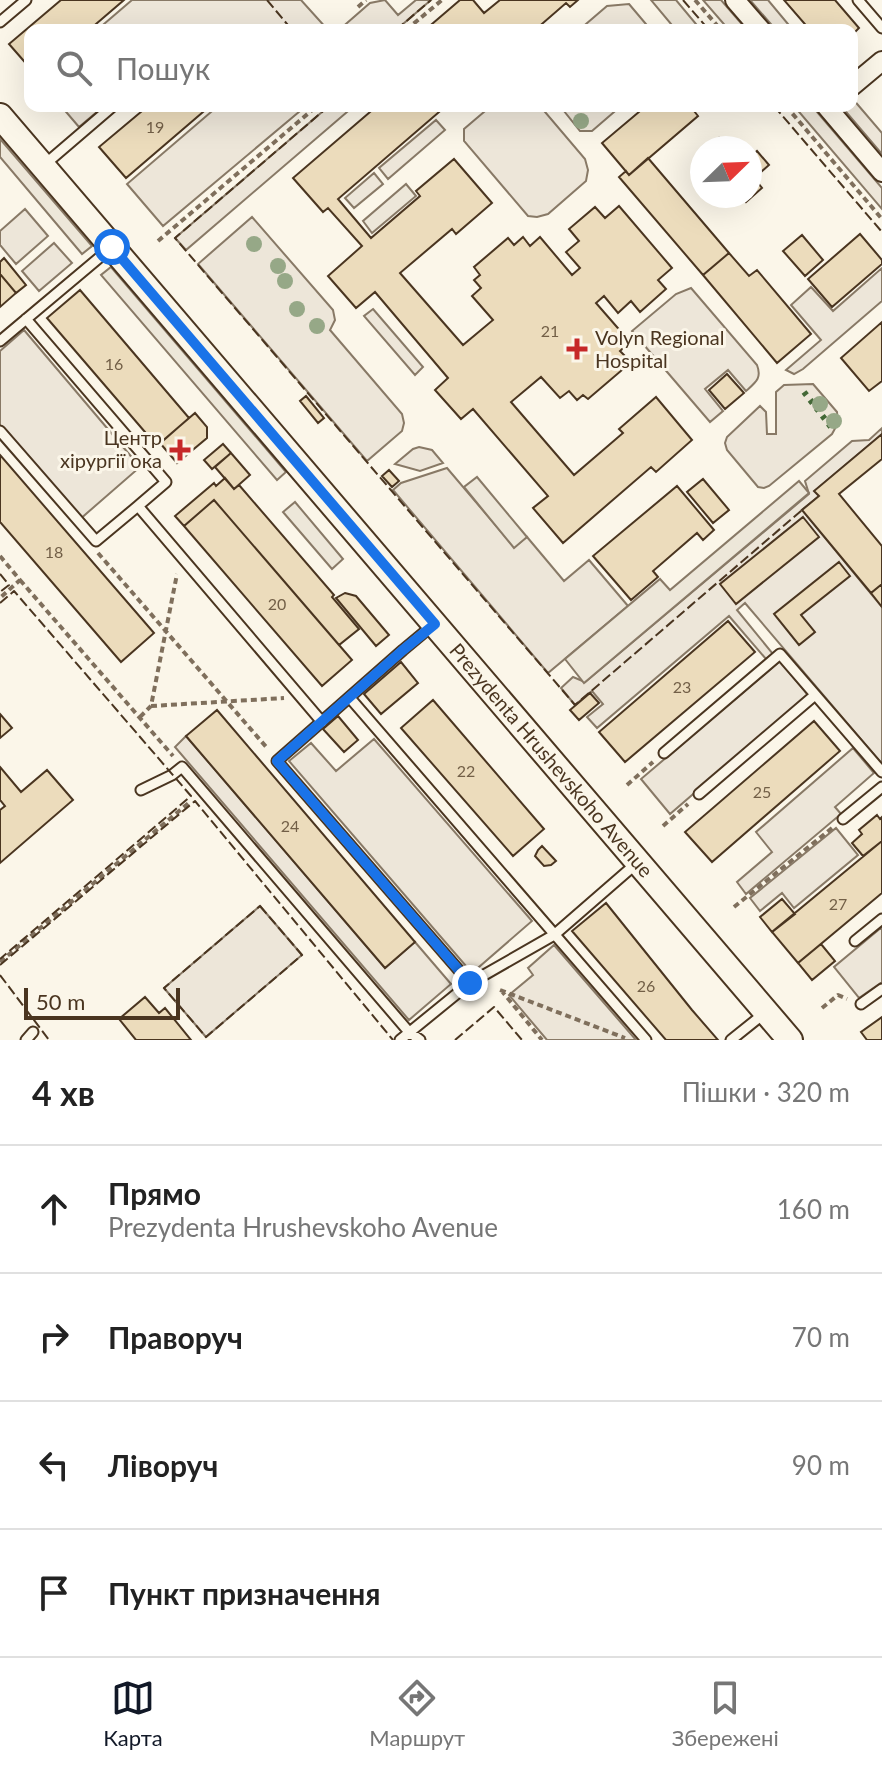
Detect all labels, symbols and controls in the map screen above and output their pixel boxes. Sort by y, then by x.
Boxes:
search box [24,24,858,112]
icon: search [52,46,96,90]
text: Пошук [116,50,210,86]
house number: 19 [146,117,164,136]
north arrow [690,136,762,208]
route start [94,229,130,265]
house number: 21 [541,321,559,340]
place label: Volyn Regional Hospital [595,325,725,372]
marker: Volyn Regional Hospital [566,338,588,360]
house number: 16 [105,354,123,373]
place label: Центр хірургії ока [60,425,162,472]
marker: Центр хірургії ока [169,439,191,461]
house number: 18 [45,542,63,561]
house number: 20 [268,594,286,613]
street label: Prezydenta Hrushevskoho Avenue [445,638,658,882]
house number: 23 [673,677,691,696]
house number: 22 [457,761,475,780]
house number: 25 [753,782,771,801]
house number: 24 [281,816,299,835]
house number: 27 [829,894,847,913]
route end [452,965,488,1001]
house number: 26 [637,976,655,995]
scale bar [24,984,180,1020]
text: 50 m [36,988,85,1015]
text: 4 хв [32,1072,95,1113]
text: Пішки · 320 m [682,1076,850,1108]
text: Прямо [108,1175,201,1211]
icon: ahead [32,1187,76,1231]
text: 160 m [777,1193,850,1225]
text: Prezydenta Hrushevskoho Avenue [108,1211,498,1243]
icon: right [32,1315,76,1359]
text: Праворуч [108,1319,243,1355]
text: 70 m [792,1321,850,1353]
icon: left [32,1443,76,1487]
text: Ліворуч [108,1447,218,1483]
text: 90 m [792,1449,850,1481]
icon: arrive [32,1571,76,1615]
text: Пункт призначення [108,1575,381,1611]
tab: Карта [103,1676,163,1751]
tab: Маршрут [369,1676,465,1751]
tab: Збережені [672,1676,779,1751]

